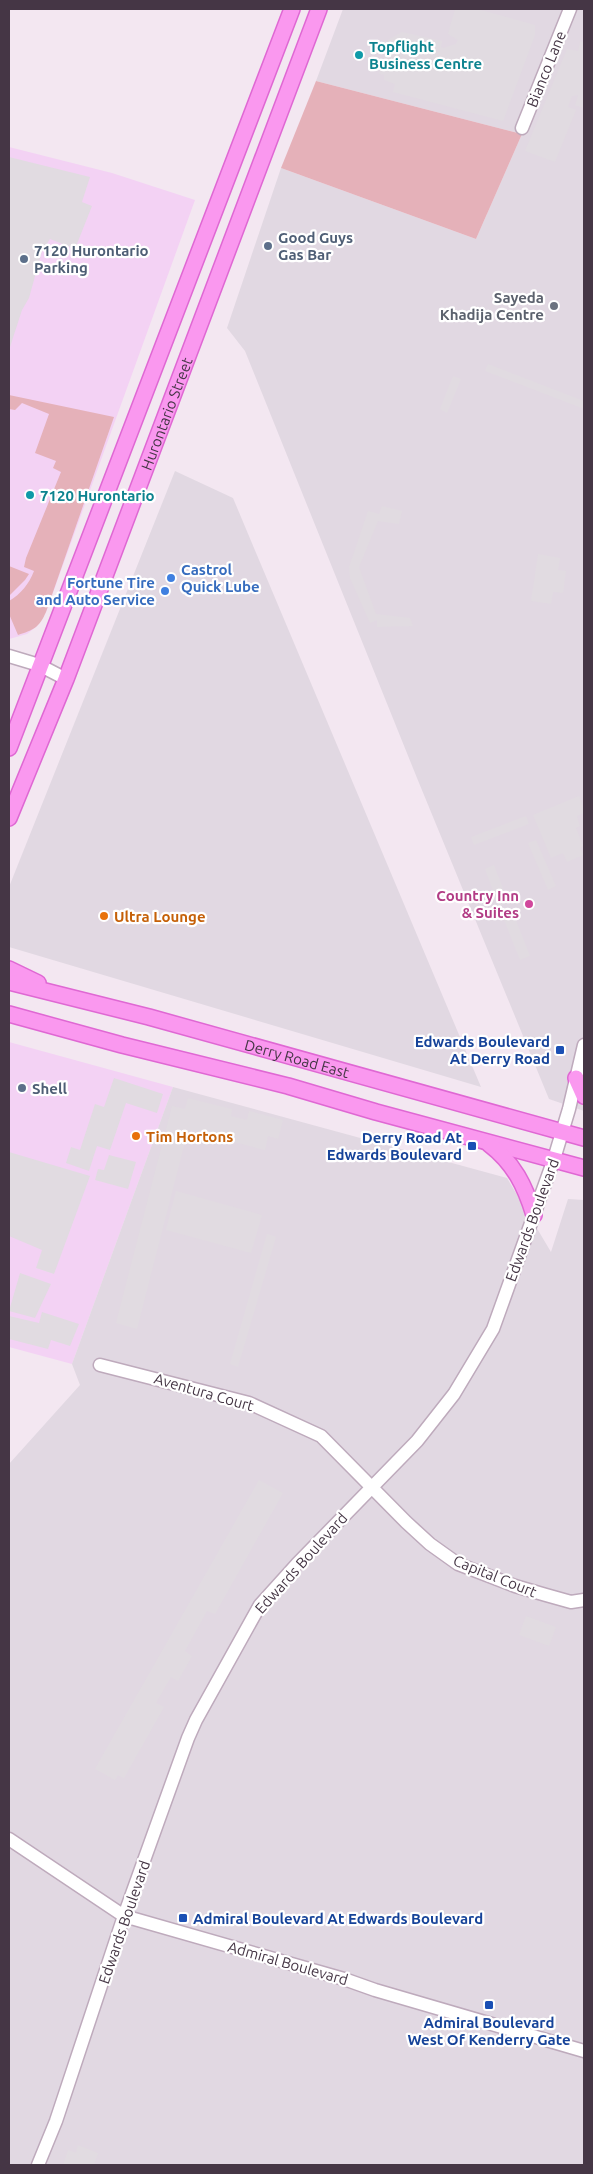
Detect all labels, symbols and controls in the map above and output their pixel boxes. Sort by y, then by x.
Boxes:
street label: Bianco Lane [523,28,569,110]
place label: Topflight Business Centre [369,38,482,72]
marker: Topflight Business Centre [353,49,365,61]
place label: Good Guys Gas Bar [278,229,353,263]
marker: Good Guys Gas Bar [262,240,274,252]
place label: 7120 Hurontario Parking [34,242,149,276]
marker: 7120 Hurontario Parking [18,253,30,265]
place label: Sayeda Khadija Centre [440,289,544,323]
marker: Sayeda Khadija Centre [548,300,560,312]
street label: Hurontario Street [137,355,195,472]
place label: 7120 Hurontario [40,487,155,504]
marker: 7120 Hurontario [24,489,36,501]
place label: Castrol Quick Lube [181,561,260,595]
marker: Castrol Quick Lube [165,572,177,584]
place label: Fortune Tire and Auto Service [36,574,155,608]
marker: Fortune Tire and Auto Service [159,585,171,597]
place label: Country Inn & Suites [436,887,519,921]
marker: Country Inn & Suites [523,898,535,910]
place label: Ultra Lounge [114,908,206,925]
marker: Ultra Lounge [98,910,110,922]
place label: Edwards Boulevard At Derry Road [415,1033,550,1067]
street label: Derry Road East [243,1036,351,1081]
marker: Edwards Boulevard At Derry Road [554,1044,566,1056]
place label: Shell [32,1080,67,1097]
marker: Shell [16,1082,28,1094]
place label: Tim Hortons [146,1128,233,1145]
place label: Derry Road At Edwards Boulevard [327,1129,463,1163]
marker: Tim Hortons [130,1130,142,1142]
marker: Derry Road At Edwards Boulevard [466,1140,478,1152]
street label: Edwards Boulevard [502,1156,562,1284]
street label: Aventura Court [152,1370,256,1414]
street label: Edwards Boulevard [251,1509,351,1617]
street label: Capital Court [451,1552,539,1600]
street label: Edwards Boulevard [95,1858,153,1986]
place label: Admiral Boulevard At Edwards Boulevard [193,1910,483,1927]
marker: Admiral Boulevard At Edwards Boulevard [177,1912,189,1924]
street label: Admiral Boulevard [226,1938,350,1988]
marker: Admiral Boulevard West Of Kenderry Gate [483,1999,495,2011]
place label: Admiral Boulevard West Of Kenderry Gate [407,2014,571,2048]

